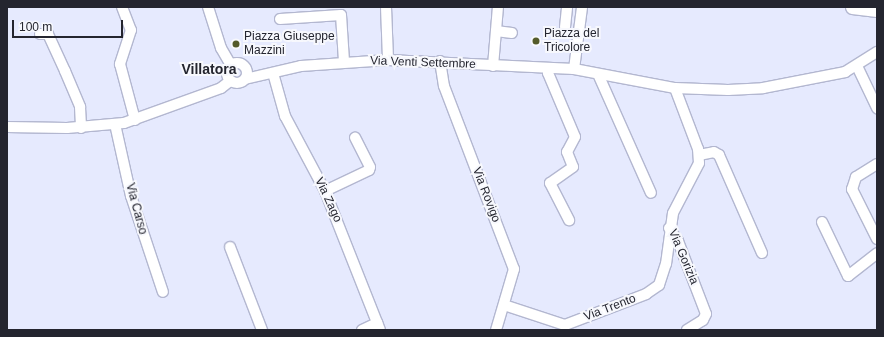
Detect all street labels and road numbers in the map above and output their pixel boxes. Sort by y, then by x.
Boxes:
street label: Via Venti Settembre [370,54,476,72]
street label: Via Rovigo [469,165,503,225]
street label: Via Zago [311,175,345,225]
street label: Via Carso [122,182,150,236]
street label: Via Gorizia [665,227,701,287]
street label: Via Trento [582,291,638,325]

